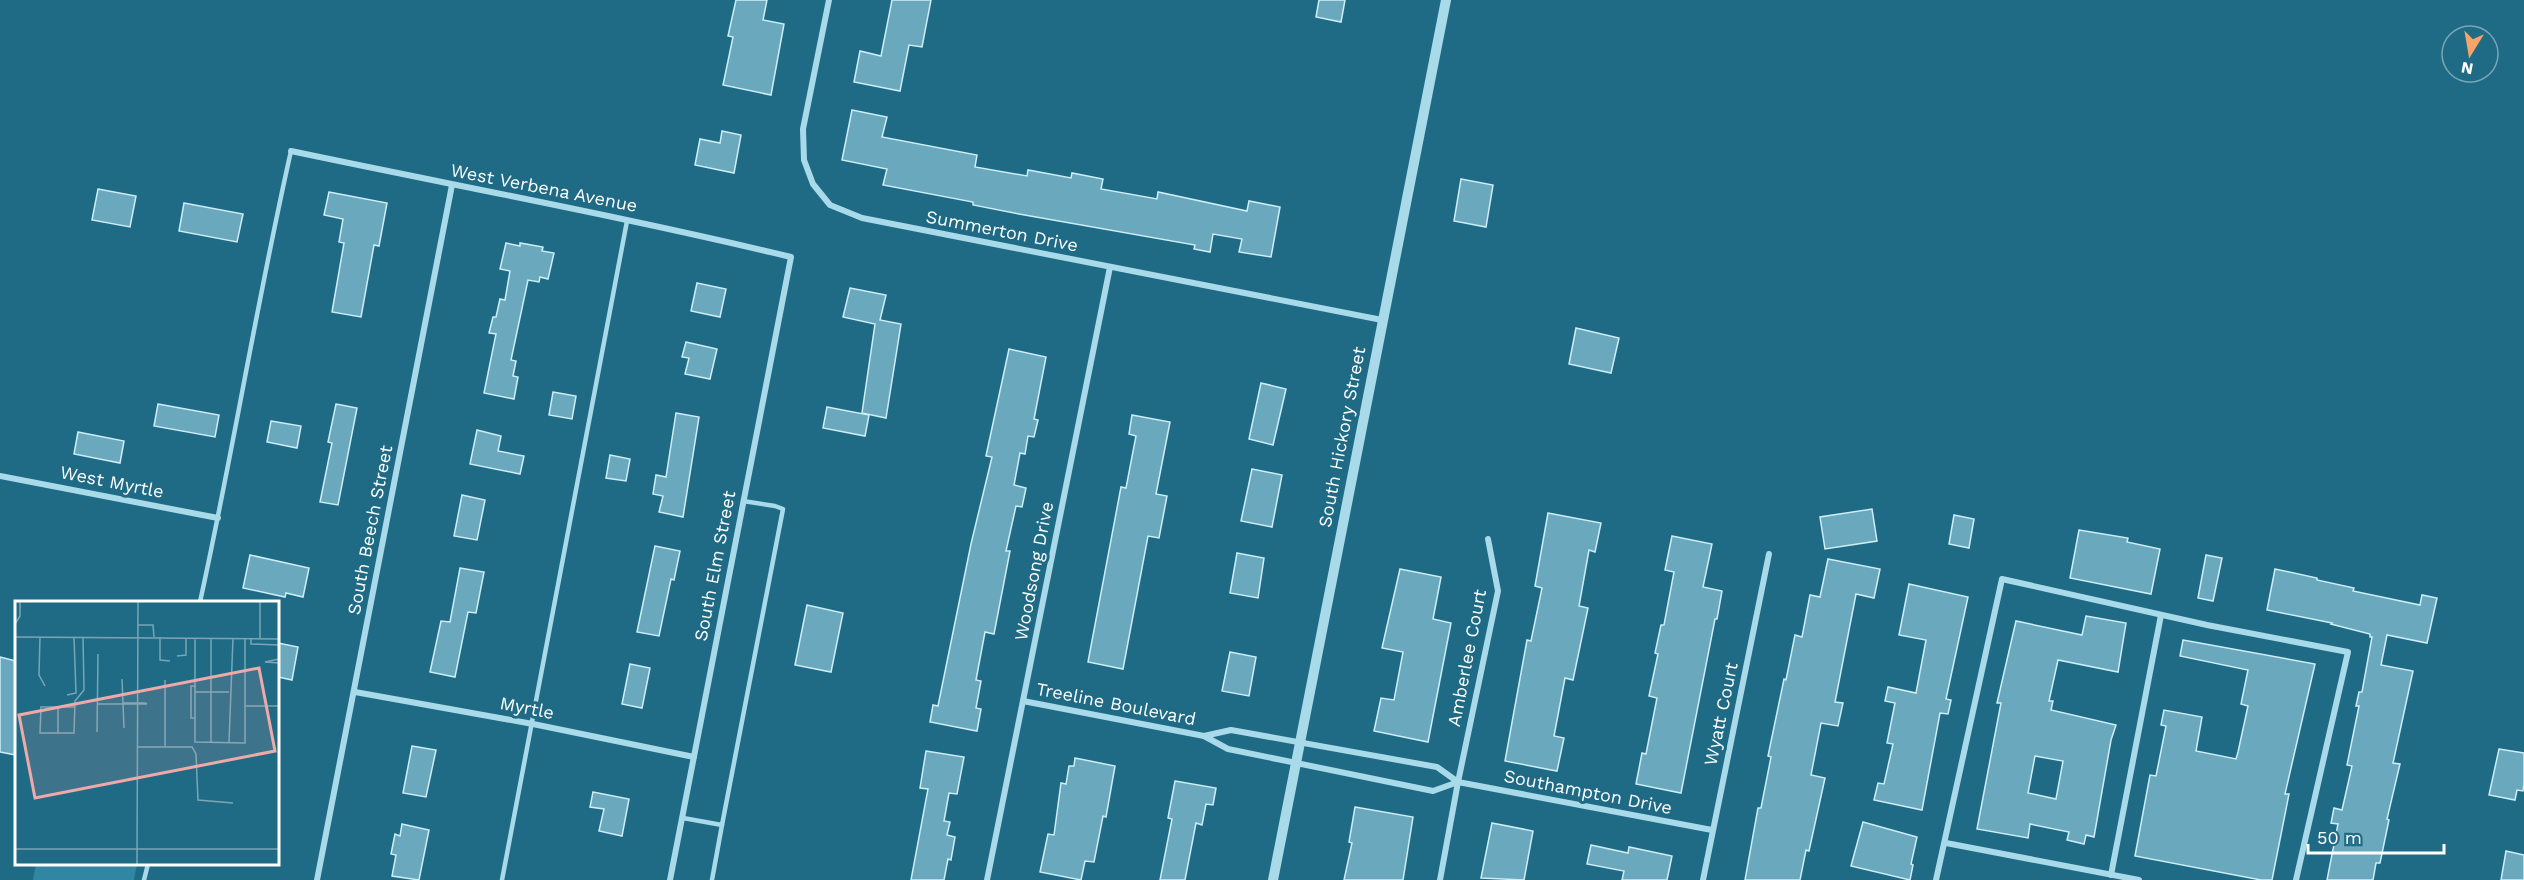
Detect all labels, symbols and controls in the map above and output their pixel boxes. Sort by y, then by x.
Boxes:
north arrow [2440,24,2500,84]
text: N [2460,58,2475,79]
street label: West Verbena Avenue [449,159,639,216]
street label: Summerton Drive [924,205,1080,256]
street label: South Hickory Street [1314,344,1369,529]
street label: South Beech Street [343,443,396,616]
street label: West Myrtle [58,461,166,502]
street label: South Elm Street [690,488,739,643]
street label: Woodsong Drive [1010,499,1057,642]
street label: Amberlee Court [1443,587,1490,728]
inset map [15,601,279,865]
street label: Wyatt Court [1699,660,1742,767]
street label: Treeline Boulevard [1034,678,1198,729]
street label: Myrtle [498,692,556,723]
street label: Southampton Drive [1502,765,1674,818]
scale bar [2308,817,2444,855]
text: 50 m [2317,827,2362,848]

